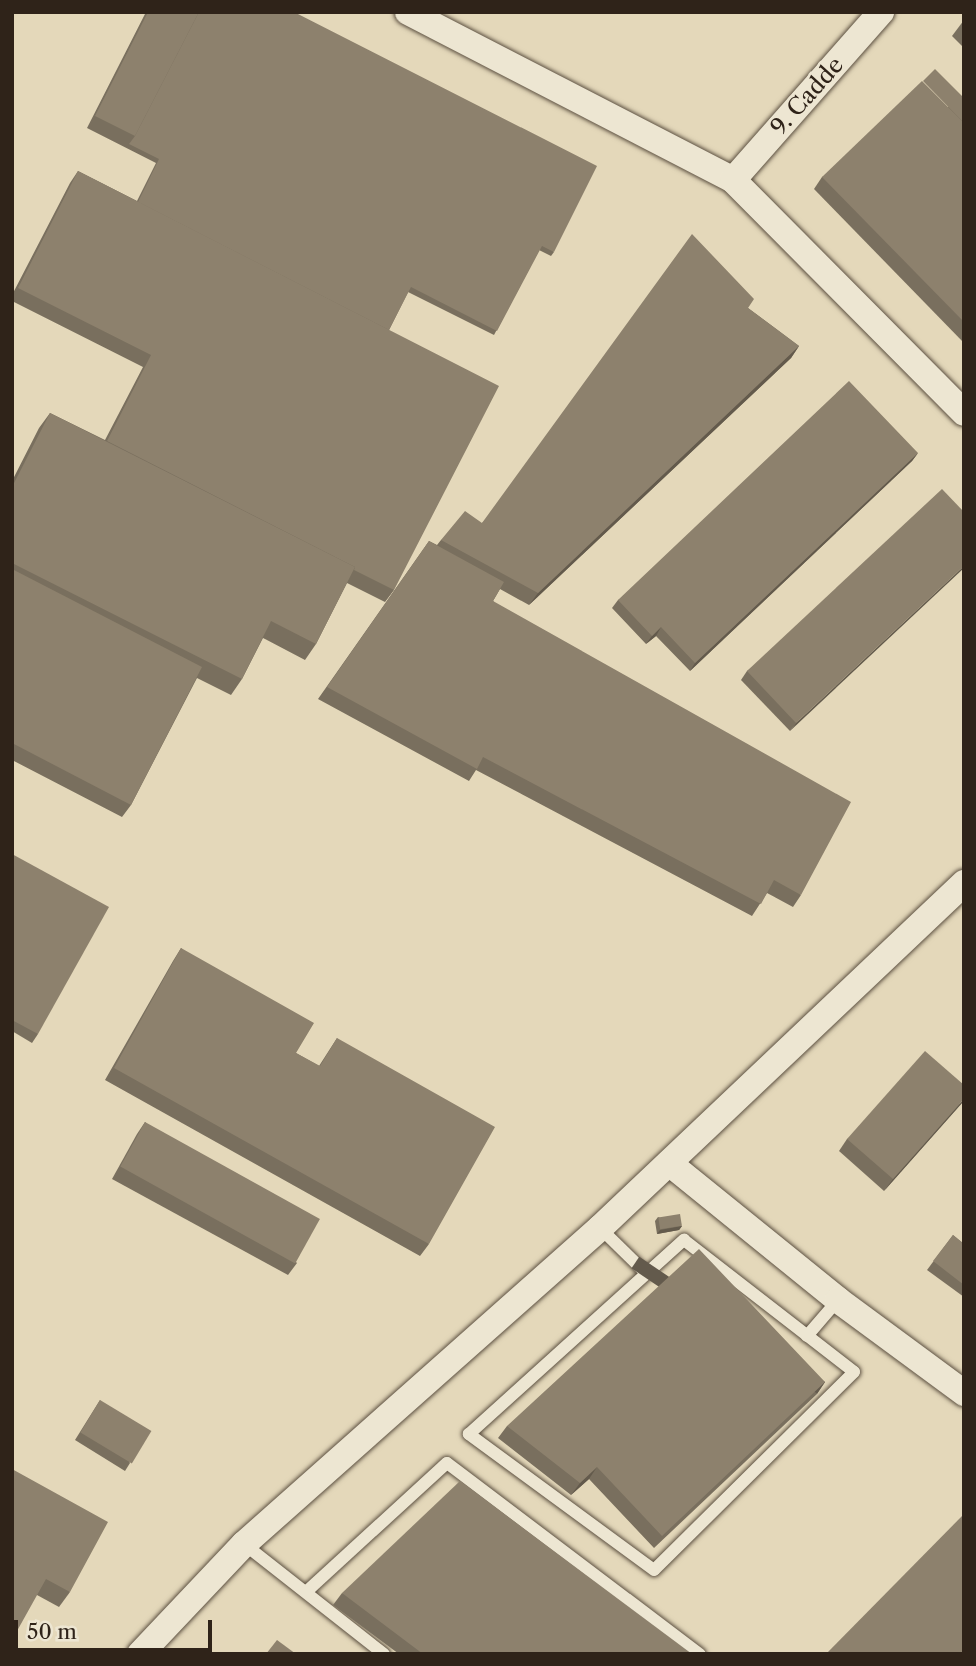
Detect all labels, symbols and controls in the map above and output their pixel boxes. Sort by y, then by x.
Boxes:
street label: 9. Cadde [765,51,849,141]
scale bar [18,1606,215,1650]
text: 50 m [27,1619,77,1644]

